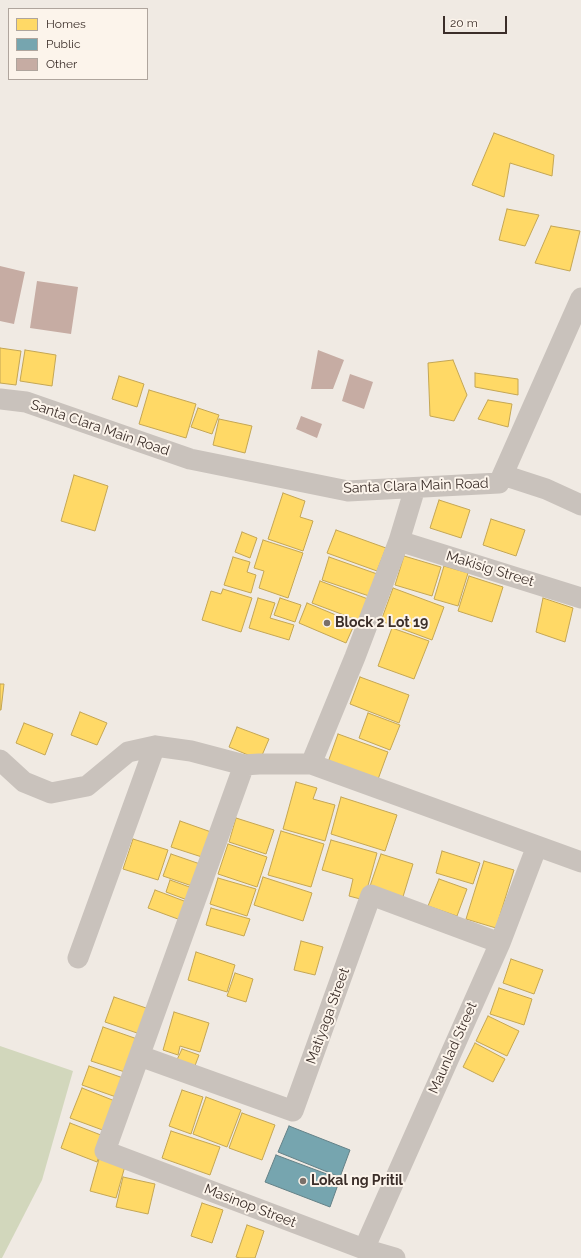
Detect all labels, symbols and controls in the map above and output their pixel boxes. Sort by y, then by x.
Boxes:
legend [8,8,148,80]
scale bar [445,8,509,34]
text: 20 m [450,16,478,30]
text: Homes [46,17,86,31]
text: Public [46,37,80,51]
text: Other [46,57,77,71]
street label: Santa Clara Main Road [29,396,171,460]
street label: Santa Clara Main Road [343,475,489,497]
street label: Makisig Street [444,548,536,590]
place label: Block 2 Lot 19 [335,615,428,631]
marker: Block 2 Lot 19 [322,618,332,628]
street label: Matiyaga Street [303,966,353,1066]
street label: Maunlad Street [425,999,481,1097]
place label: Lokal ng Pritil [311,1173,403,1189]
marker: Lokal ng Pritil [298,1176,308,1186]
street label: Masinop Street [202,1181,298,1231]

